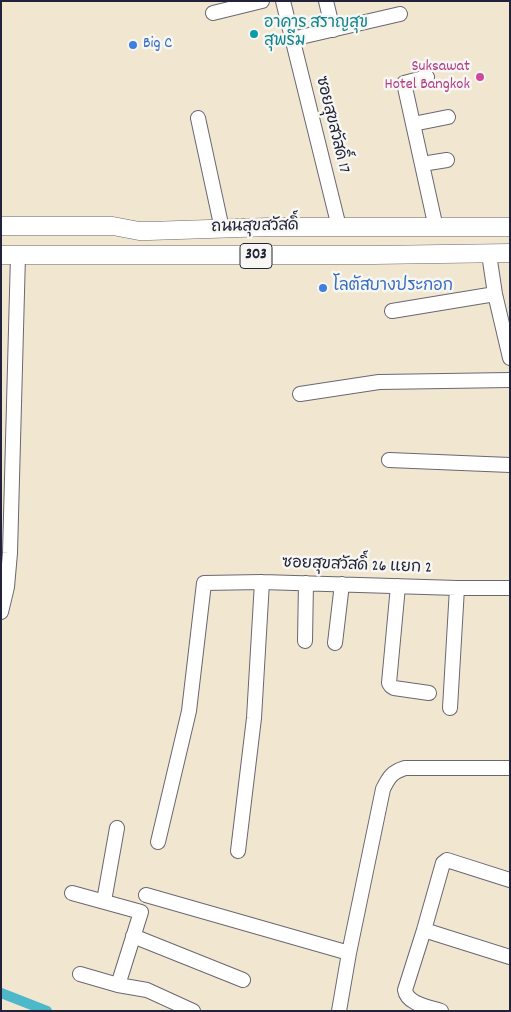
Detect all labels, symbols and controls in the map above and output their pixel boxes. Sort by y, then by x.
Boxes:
place label: อาคาร สราญสุข สุพรีม [264,15,368,53]
marker: อาคาร สราญสุข สุพรีม [248,28,260,40]
place label: Big C [143,35,172,55]
marker: Big C [127,39,139,51]
place label: Suksawat Hotel Bangkok [385,58,470,96]
marker: Suksawat Hotel Bangkok [474,71,486,83]
street label: ซอยสุขสวัสดิ์ 17 [310,75,352,175]
street label: ถนนสุขสวัสดิ์ [211,218,299,238]
road number: 303 [240,244,272,268]
place label: โลตัสบางประกอก [333,278,453,298]
marker: โลตัสบางประกอก [317,282,329,294]
street label: ซอยสุขสวัสดิ์ 26 แยก 2 [282,555,432,579]

